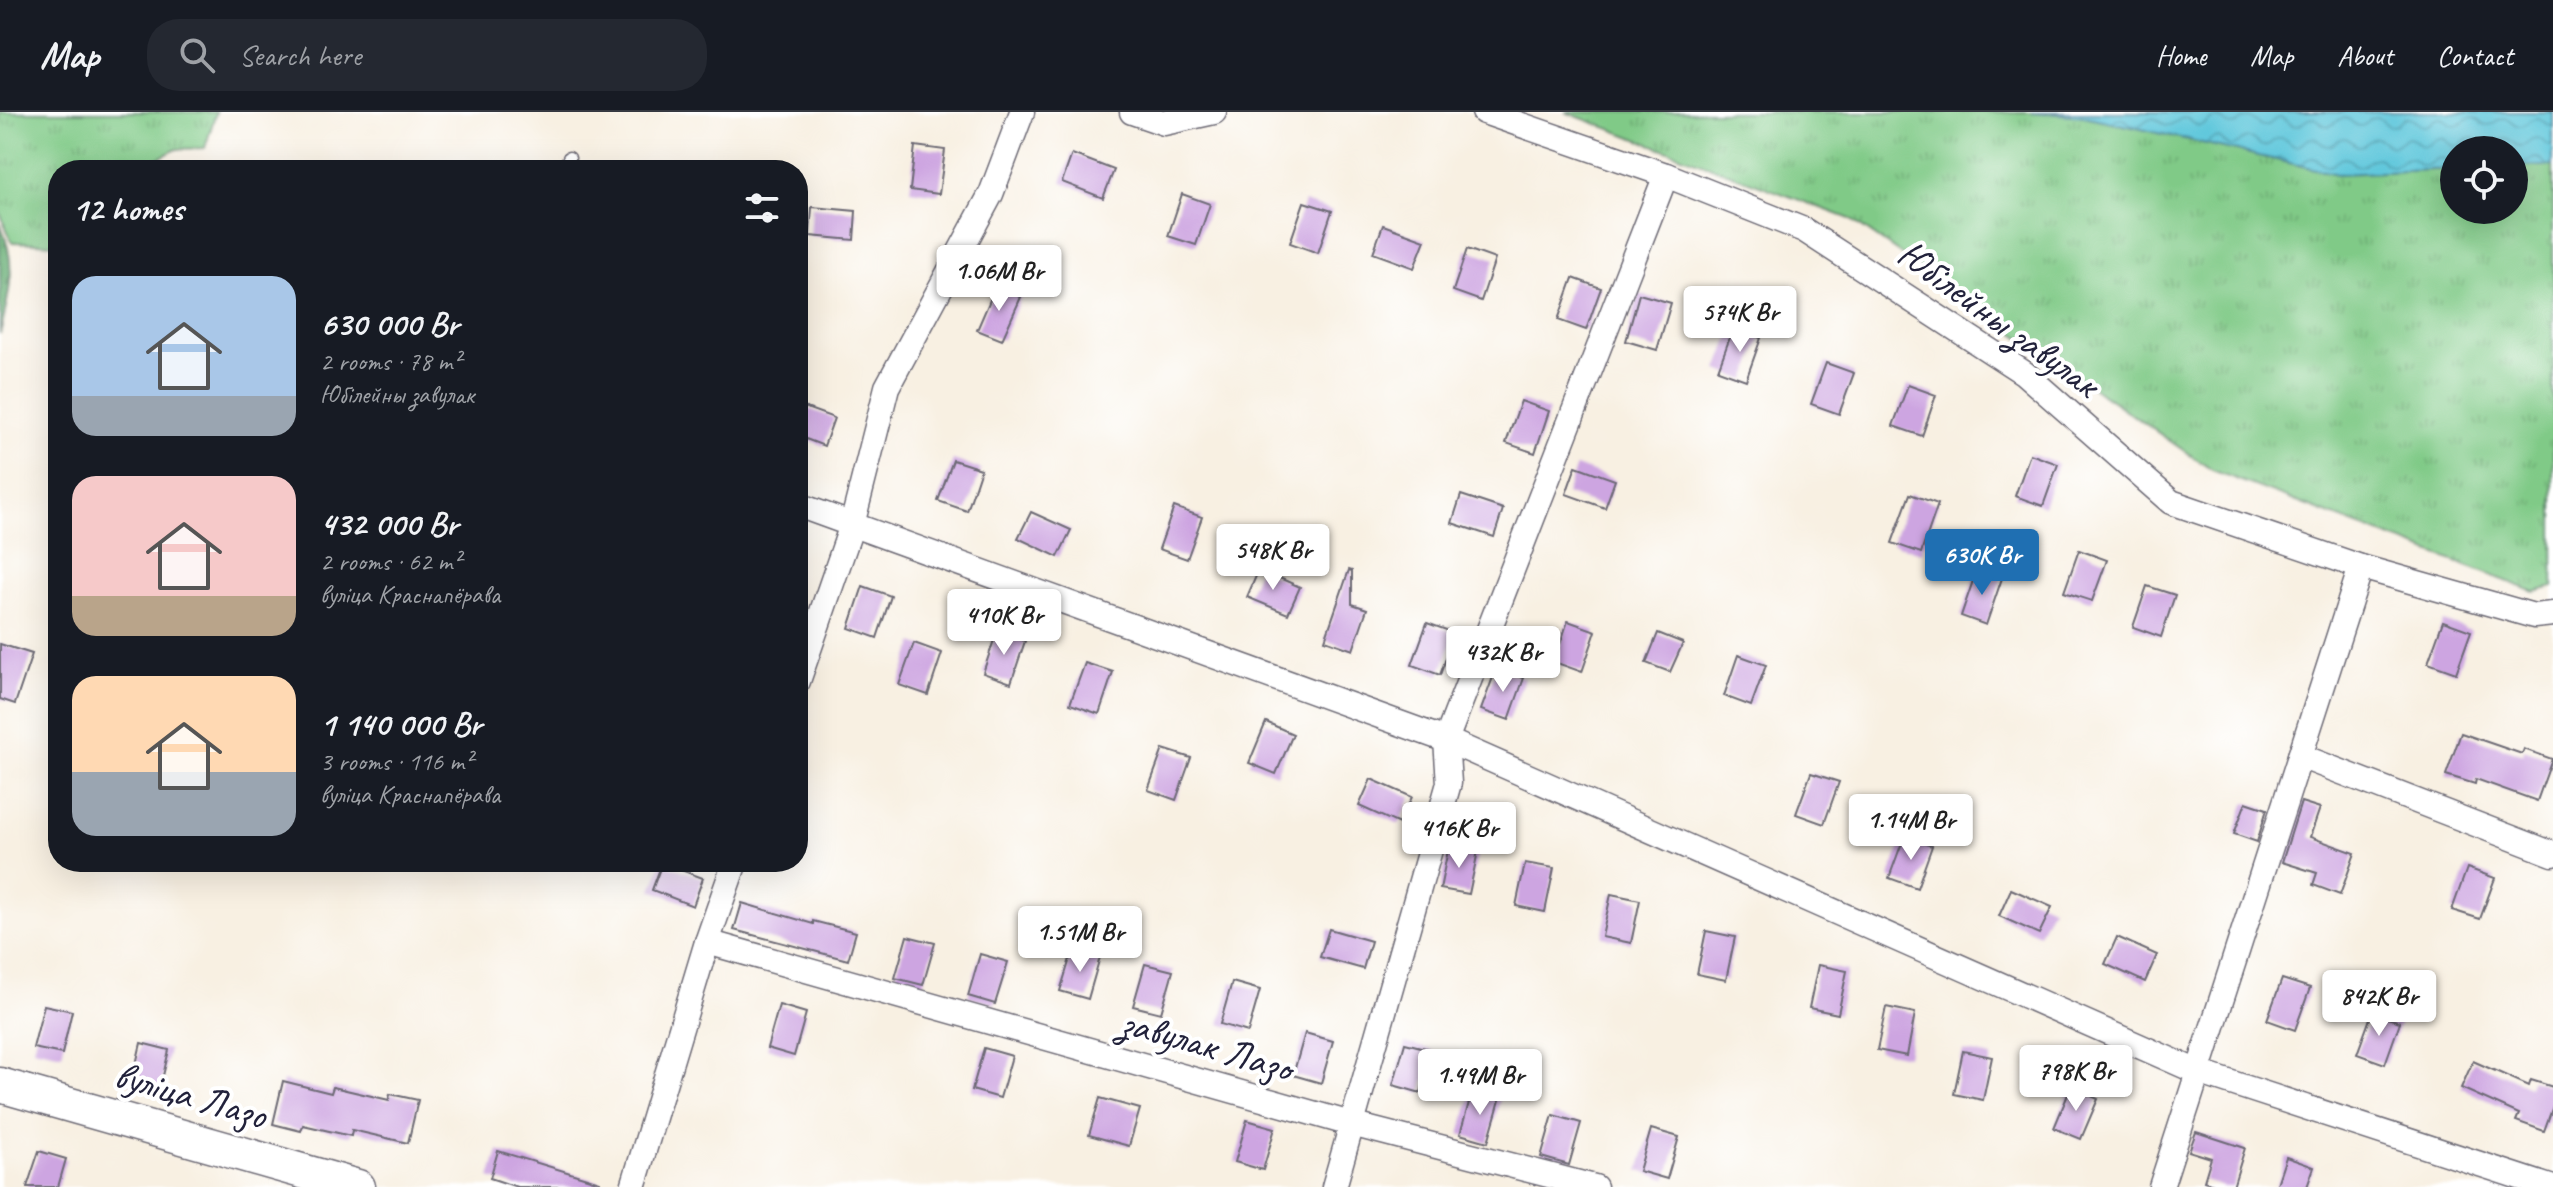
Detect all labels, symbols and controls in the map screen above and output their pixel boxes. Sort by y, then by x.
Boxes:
search box [147,19,707,91]
text: Map [40,32,99,79]
icon: search [175,33,219,77]
text: Search here [239,36,361,74]
text: Home [2156,38,2206,73]
text: Map [2250,38,2293,73]
text: About [2337,38,2393,73]
text: Contact [2437,38,2513,73]
map controls [2440,136,2528,224]
button: locate [2440,136,2528,224]
icon: filters [740,186,784,230]
text: 12 homes [72,187,183,230]
street label: Юбілейны завулак [1888,229,2112,411]
pin: 1.06M Br [916,245,1082,313]
text: 1.06M Br [955,254,1043,287]
pin: 574K Br [1666,286,1814,354]
text: 574K Br [1702,295,1779,328]
text: 630 000 Br [320,302,459,345]
icon: home [136,308,232,404]
text: 2 rooms · 78 m² [320,345,461,378]
text: Юбілейны завулак [320,378,474,411]
text: 432 000 Br [320,502,458,545]
icon: home [136,508,232,604]
pin: 548K Br [1199,524,1347,592]
pin: 630K Br [1908,529,2056,597]
text: 548K Br [1234,533,1312,566]
text: 630K Br [1943,538,2021,571]
text: 2 rooms · 62 m² [320,545,461,578]
text: вуліца Краснапёрава [320,578,500,611]
pin: 410K Br [930,589,1078,657]
text: 410K Br [965,598,1043,631]
pin: 432K Br [1429,626,1577,694]
text: 432K Br [1464,635,1542,668]
text: 1 140 000 Br [320,702,482,745]
icon: home [136,708,232,804]
text: 3 rooms · 116 m² [320,745,472,778]
text: вуліца Краснапёрава [320,778,500,811]
pin: 1.14M Br [1828,794,1994,862]
pin: 416K Br [1385,802,1533,870]
text: 1.14M Br [1867,803,1955,836]
text: 416K Br [1420,811,1498,844]
pin: 1.51M Br [997,906,1163,974]
text: 1.51M Br [1036,915,1124,948]
pin: 842K Br [2305,970,2453,1038]
text: 842K Br [2340,979,2418,1012]
street label: завулак Лазо [1111,995,1302,1094]
pin: 798K Br [2002,1045,2150,1113]
pin: 1.49M Br [1397,1049,1563,1117]
street label: вуліца Лазо [109,1050,274,1141]
text: 798K Br [2037,1054,2115,1087]
text: 1.49M Br [1436,1058,1524,1091]

